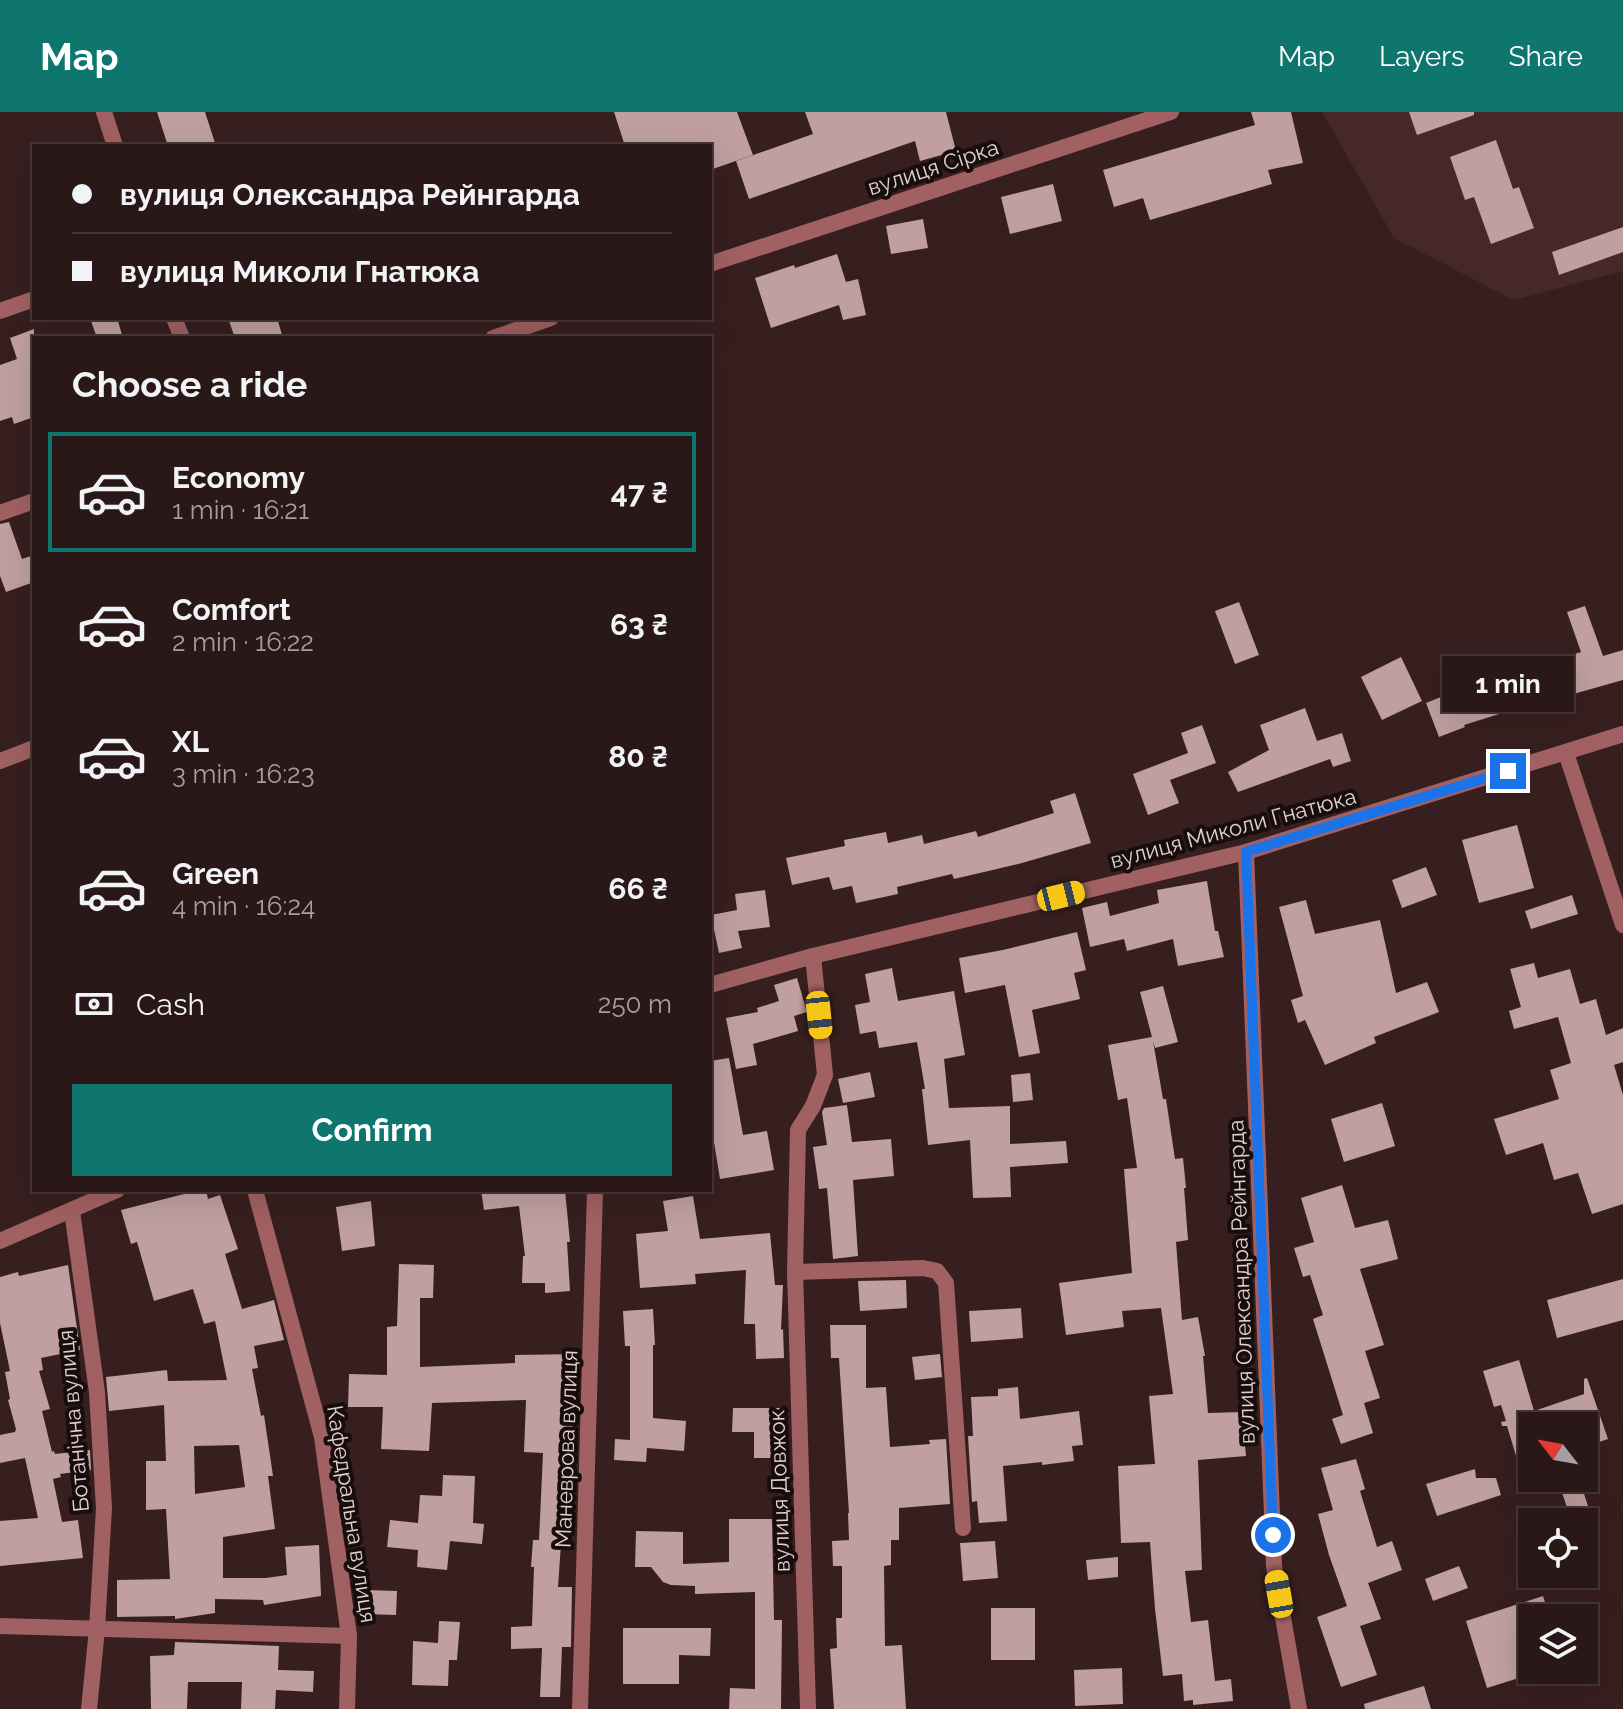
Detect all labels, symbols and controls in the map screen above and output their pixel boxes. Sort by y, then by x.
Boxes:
text: Map [40,34,119,79]
text: Map [1278,40,1335,73]
text: Layers [1379,40,1465,73]
text: Share [1509,40,1583,73]
street label: вулиця Сірка [864,134,1002,200]
text: вулиця Олександра Рейнгарда [120,177,580,212]
text: вулиця Миколи Гнатюка [120,254,480,289]
text: Choose a ride [72,363,307,405]
icon: car [76,456,148,528]
text: Economy [172,460,305,495]
text: 47 ₴ [611,475,668,510]
text: 1 min · 16:21 [172,495,309,525]
icon: car [76,588,148,660]
text: Comfort [172,592,291,627]
text: 63 ₴ [610,607,668,642]
text: 2 min · 16:22 [172,627,314,657]
callout: 1 min [1442,655,1574,711]
text: 1 min [1475,669,1541,699]
icon: car [76,720,148,792]
text: XL [172,724,209,759]
text: 80 ₴ [608,739,668,774]
route end [1490,753,1526,789]
text: 3 min · 16:23 [172,759,315,789]
street label: вулиця Миколи Гнатюка [1107,783,1359,873]
icon: car [76,852,148,924]
text: Green [172,856,259,891]
text: 66 ₴ [608,871,668,906]
car [1035,879,1087,913]
text: 4 min · 16:24 [172,891,315,921]
icon: cash [72,982,116,1026]
text: Cash [136,987,205,1022]
text: 250 m [598,989,672,1019]
car [805,990,833,1040]
button: Confirm [72,1084,672,1176]
street label: вулиця Олександра Рейнгарда [1222,1119,1260,1445]
street label: Ботанічна вулиця [52,1329,94,1513]
street label: Маневрова вулиця [550,1350,582,1548]
street label: Кафедральна вулиця [322,1403,382,1625]
street label: вулиця Довжок [763,1409,795,1573]
north arrow [1518,1412,1598,1492]
map controls [1518,1412,1598,1684]
button: locate [1518,1508,1598,1588]
route start [1255,1517,1291,1553]
car [1263,1568,1295,1620]
button: layers [1518,1604,1598,1684]

